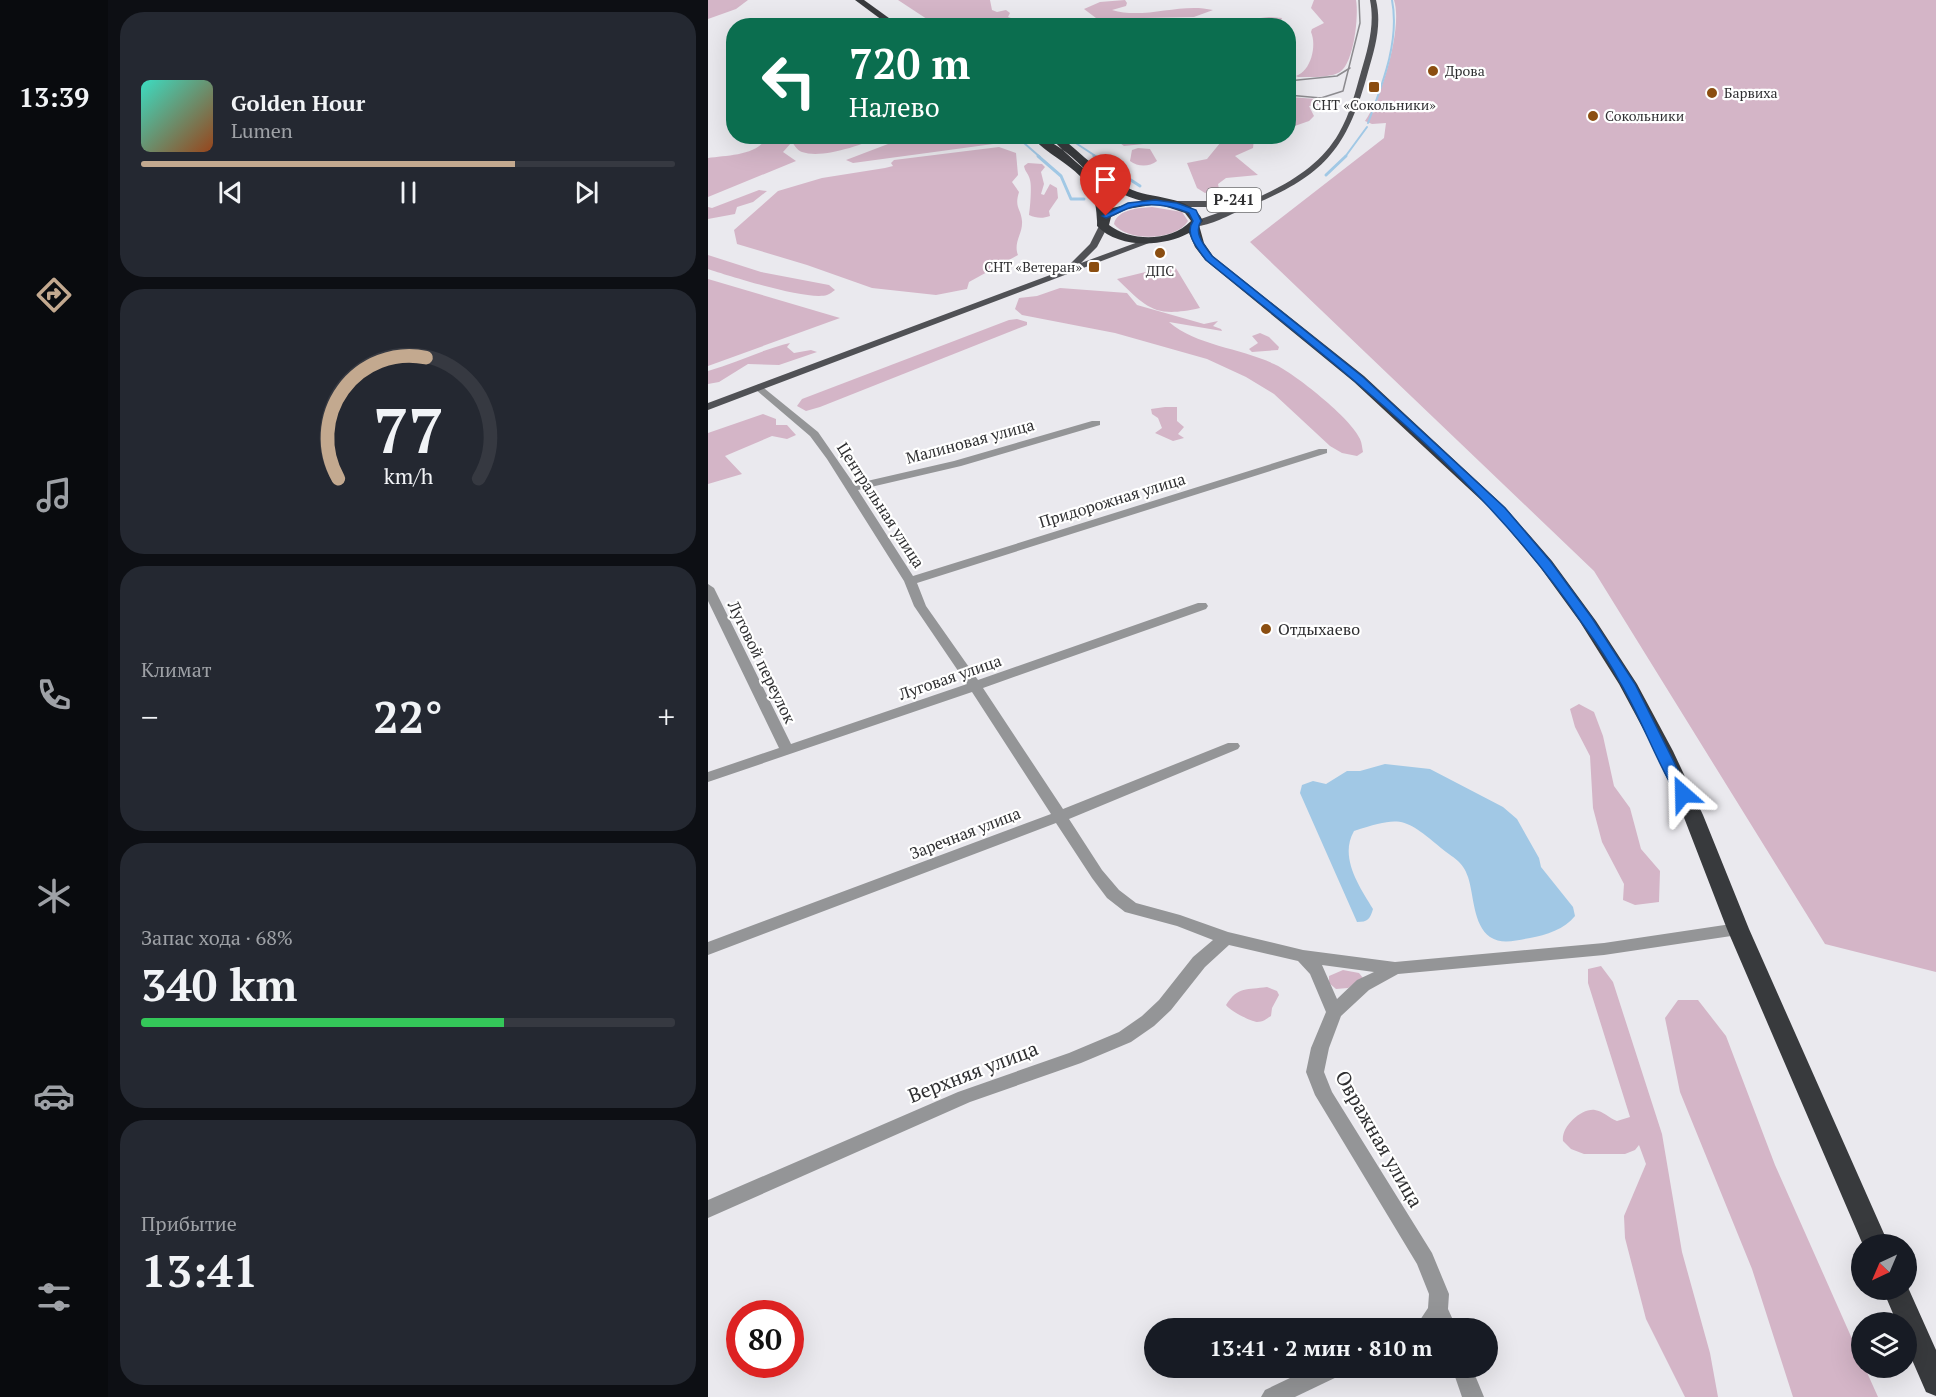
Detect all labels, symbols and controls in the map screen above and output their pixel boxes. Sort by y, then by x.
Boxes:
text: 720 m [849,35,970,91]
icon: left [750,42,828,120]
place label: Дрова [1445,61,1485,80]
marker: Дрова [1426,64,1440,78]
text: 13:39 [19,79,89,115]
marker: СНТ «Сокольники» [1367,80,1381,94]
place label: Барвиха [1724,83,1778,102]
marker: Барвиха [1705,86,1719,100]
text: Golden Hour [231,88,365,117]
text: Налево [849,89,940,125]
place label: СНТ «Сокольники» [1312,95,1436,114]
place label: Сокольники [1605,106,1685,125]
marker: Сокольники [1586,109,1600,123]
text: Lumen [231,117,293,144]
pin [1080,154,1131,216]
icon: arrive [1089,163,1122,196]
icon: previous [214,176,247,209]
icon: pause [392,176,425,209]
icon: next [570,176,603,209]
road number: Р-241 [1207,188,1261,212]
marker: ДПС [1153,246,1167,260]
place label: СНТ «Ветеран» [984,257,1082,276]
marker: СНТ «Ветеран» [1087,260,1101,274]
place label: ДПС [1146,261,1174,280]
icon: directions [33,274,75,316]
text: 77 [373,388,443,471]
street label: Малиновая улица [903,413,1037,469]
street label: Центральная улица [832,438,930,572]
text: km/h [383,462,433,490]
street label: Придорожная улица [1036,467,1188,533]
icon: music [33,474,75,516]
street label: Луговой переулок [722,596,801,727]
place label: Отдыхаево [1278,618,1360,640]
marker: Отдыхаево [1259,622,1273,636]
street label: Луговая улица [895,649,1004,705]
text: Климат [141,656,212,683]
icon: phone [33,674,75,716]
text: 22° [373,686,443,746]
text: − [141,695,159,738]
text: + [657,695,675,738]
position arrow [1651,762,1715,826]
street label: Заречная улица [906,802,1024,864]
icon: climate [33,875,75,917]
text: Запас хода · 68% [141,924,293,951]
text: 340 km [141,954,297,1014]
street label: Верхняя улица [904,1034,1042,1109]
street label: Овражная улица [1329,1065,1430,1212]
icon: car [33,1075,75,1117]
text: Прибытие [141,1210,237,1237]
north arrow [1851,1234,1917,1300]
map controls [1851,1234,1917,1378]
text: 13:41 [141,1240,258,1300]
icon: filters [33,1276,75,1318]
speed limit sign: 80 [726,1300,804,1378]
button: layers [1851,1312,1917,1378]
text: 13:41 · 2 мин · 810 m [1210,1333,1432,1362]

